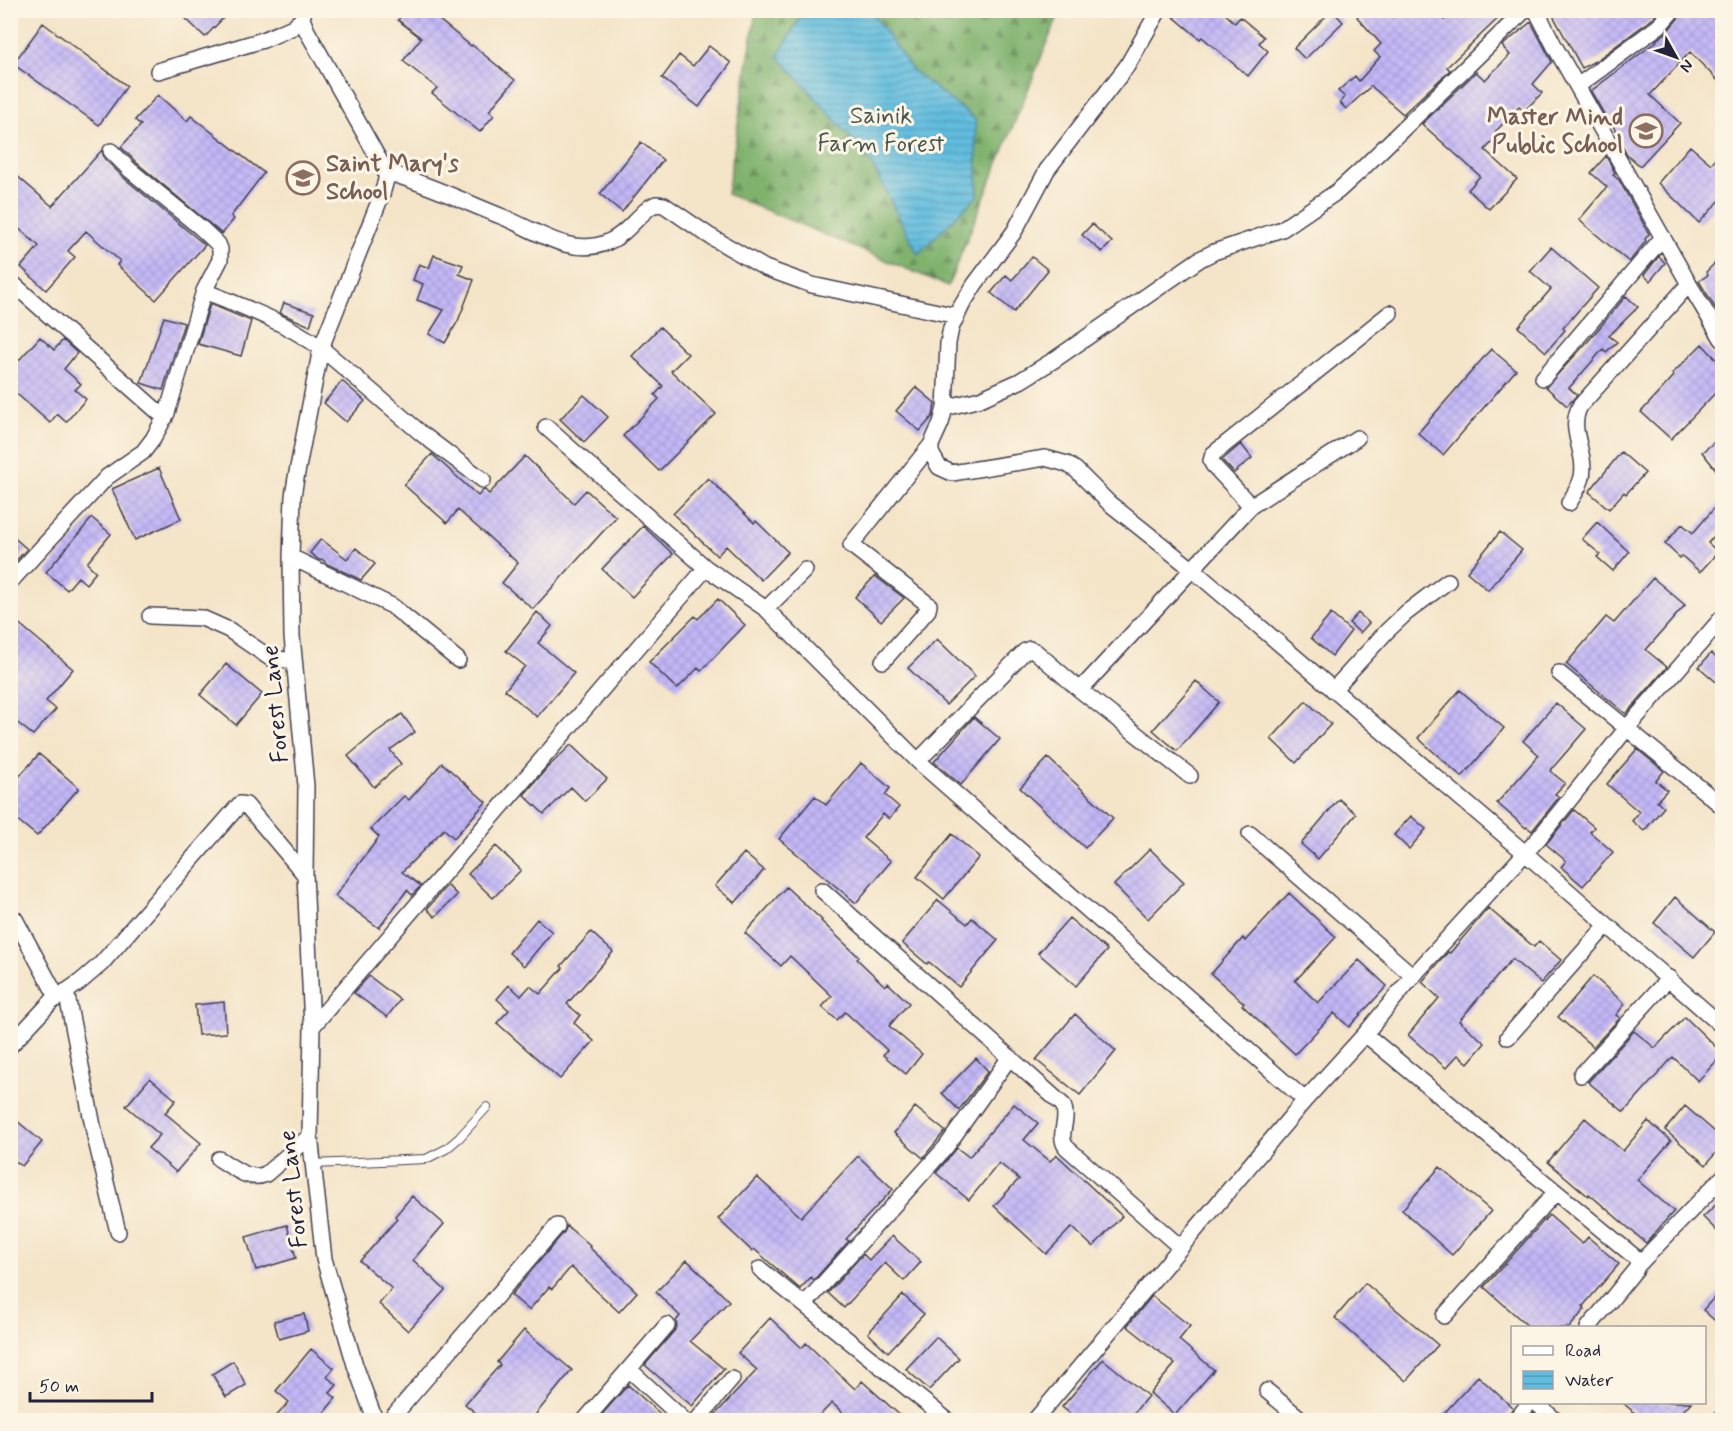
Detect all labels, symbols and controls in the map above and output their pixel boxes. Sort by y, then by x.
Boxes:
north arrow [1646,27,1706,87]
text: N [1675,55,1698,77]
park label: Sainik Farm Forest [818,101,945,160]
place label: Master Mind Public School [1487,102,1623,161]
school or university icon: Master Mind Public School [1628,113,1664,149]
place label: Saint Mary's School [326,149,459,208]
school or university icon: Saint Mary's School [285,160,321,196]
street label: Forest Lane [255,644,297,764]
street label: Forest Lane [272,1129,316,1249]
legend [1511,1326,1706,1404]
text: Road [1565,1339,1601,1363]
scale bar [30,1365,152,1403]
text: Water [1565,1369,1614,1393]
text: 50 m [39,1375,79,1399]

